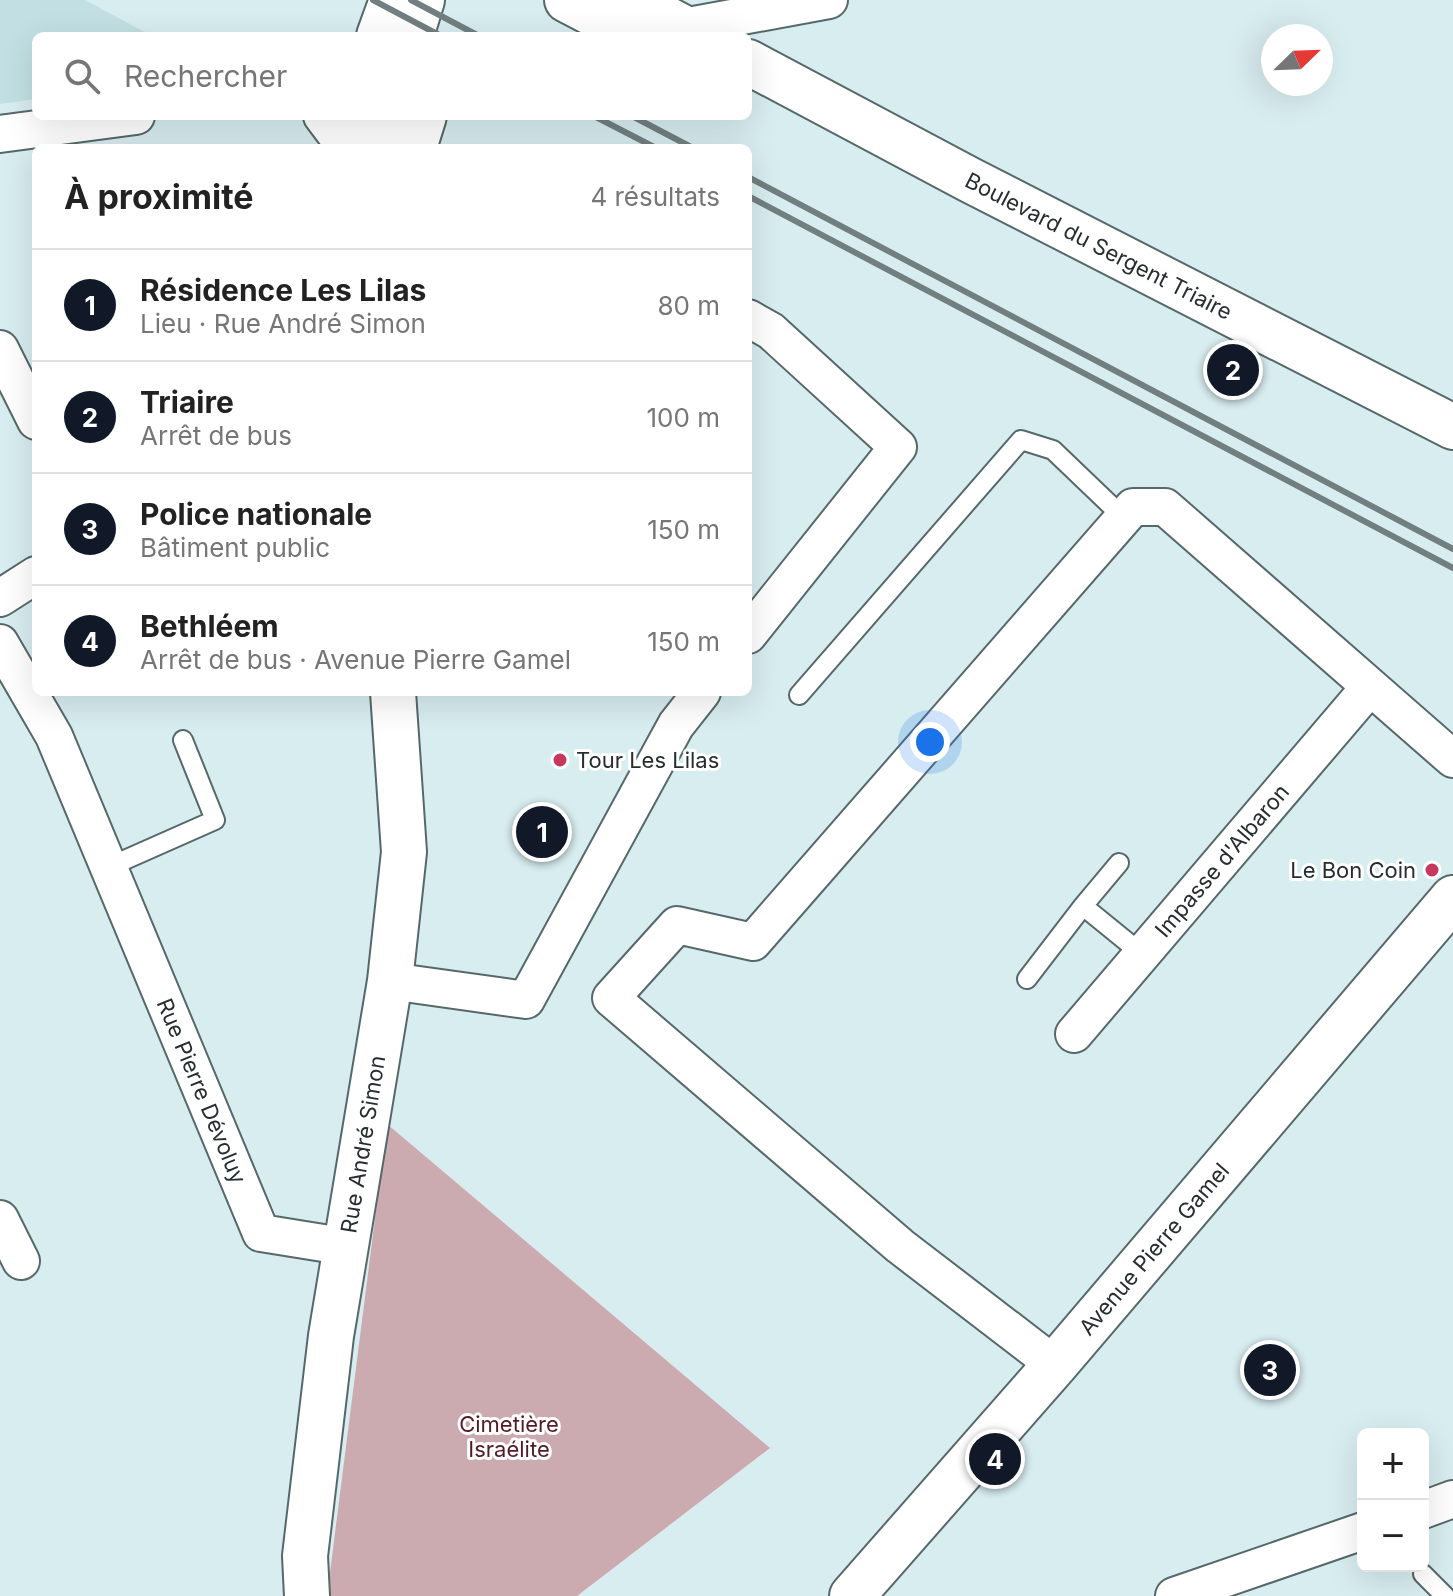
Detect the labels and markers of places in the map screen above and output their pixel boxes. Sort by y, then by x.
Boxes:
pin: 2 [1207,340,1259,400]
place label: Tour Les Lilas [576,747,719,773]
marker: Tour Les Lilas [551,751,569,769]
pin: 1 [516,802,568,862]
place label: Le Bon Coin [1290,857,1416,883]
marker: Le Bon Coin [1423,861,1441,879]
pin: 3 [1244,1340,1296,1400]
pin: 4 [969,1429,1021,1489]

